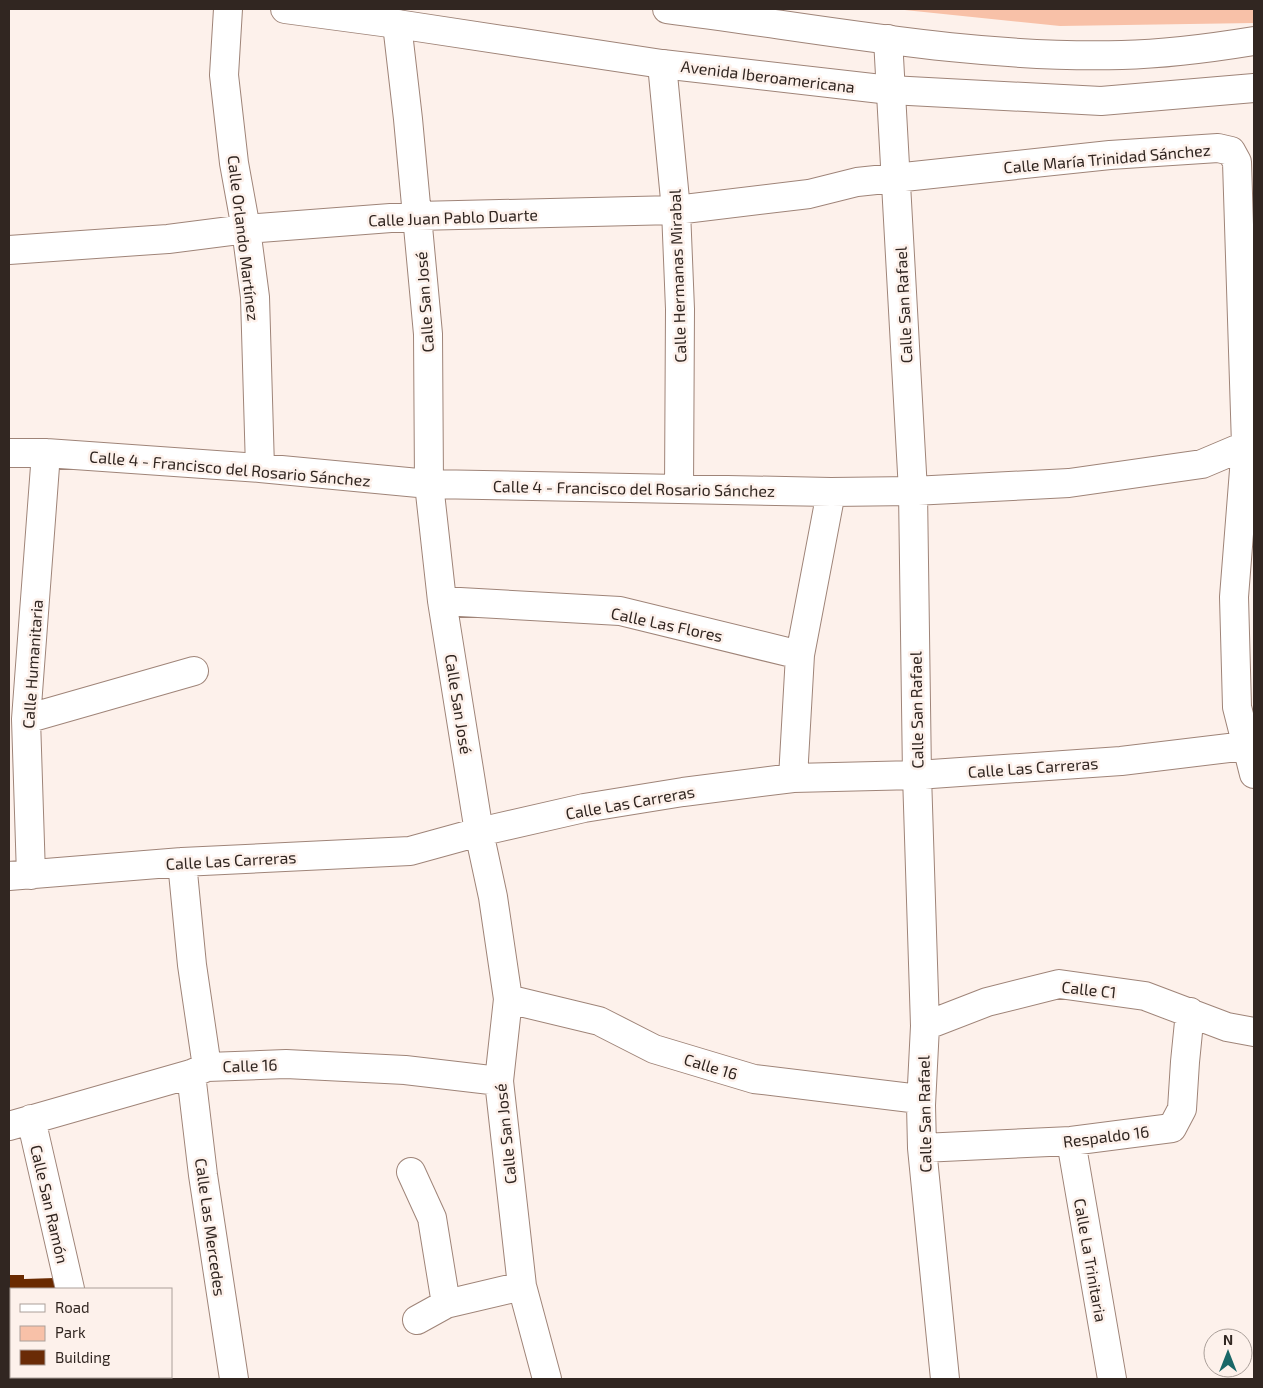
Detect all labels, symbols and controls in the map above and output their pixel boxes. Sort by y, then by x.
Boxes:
street label: Avenida Iberoamericana [680,56,856,96]
street label: Calle María Trinidad Sánchez [1003,139,1211,177]
street label: Calle Orlando Martínez [224,154,264,322]
street label: Calle Hermanas Mirabal [664,189,690,363]
street label: Calle Juan Pablo Duarte [368,205,538,229]
street label: Calle San Rafael [890,246,916,364]
street label: Calle San José [411,251,437,353]
street label: Calle 4 - Francisco del Rosario Sánchez [89,446,371,490]
street label: Calle 4 - Francisco del Rosario Sánchez [493,476,775,500]
street label: Calle Humanitaria [18,599,46,729]
street label: Calle Las Flores [609,603,725,645]
street label: Calle San Rafael [905,651,927,769]
street label: Calle San José [442,653,476,755]
street label: Calle Las Carreras [967,753,1099,781]
street label: Calle Las Carreras [564,781,696,823]
street label: Calle Las Carreras [165,847,297,873]
street label: Calle C1 [1061,977,1117,1001]
street label: Calle 16 [682,1049,740,1083]
street label: Calle 16 [222,1055,278,1075]
street label: Calle San Rafael [913,1055,935,1173]
street label: Calle San José [490,1083,520,1185]
street label: Respaldo 16 [1062,1121,1150,1151]
street label: Calle San Ramón [27,1143,73,1265]
street label: Calle Las Mercedes [192,1157,230,1297]
street label: Calle La Trinitaria [1071,1197,1111,1323]
legend [10,1288,172,1378]
text: Road [55,1298,90,1316]
text: Park [55,1323,86,1341]
north arrow [1203,1328,1253,1378]
text: N [1223,1331,1233,1348]
text: Building [55,1348,111,1366]

